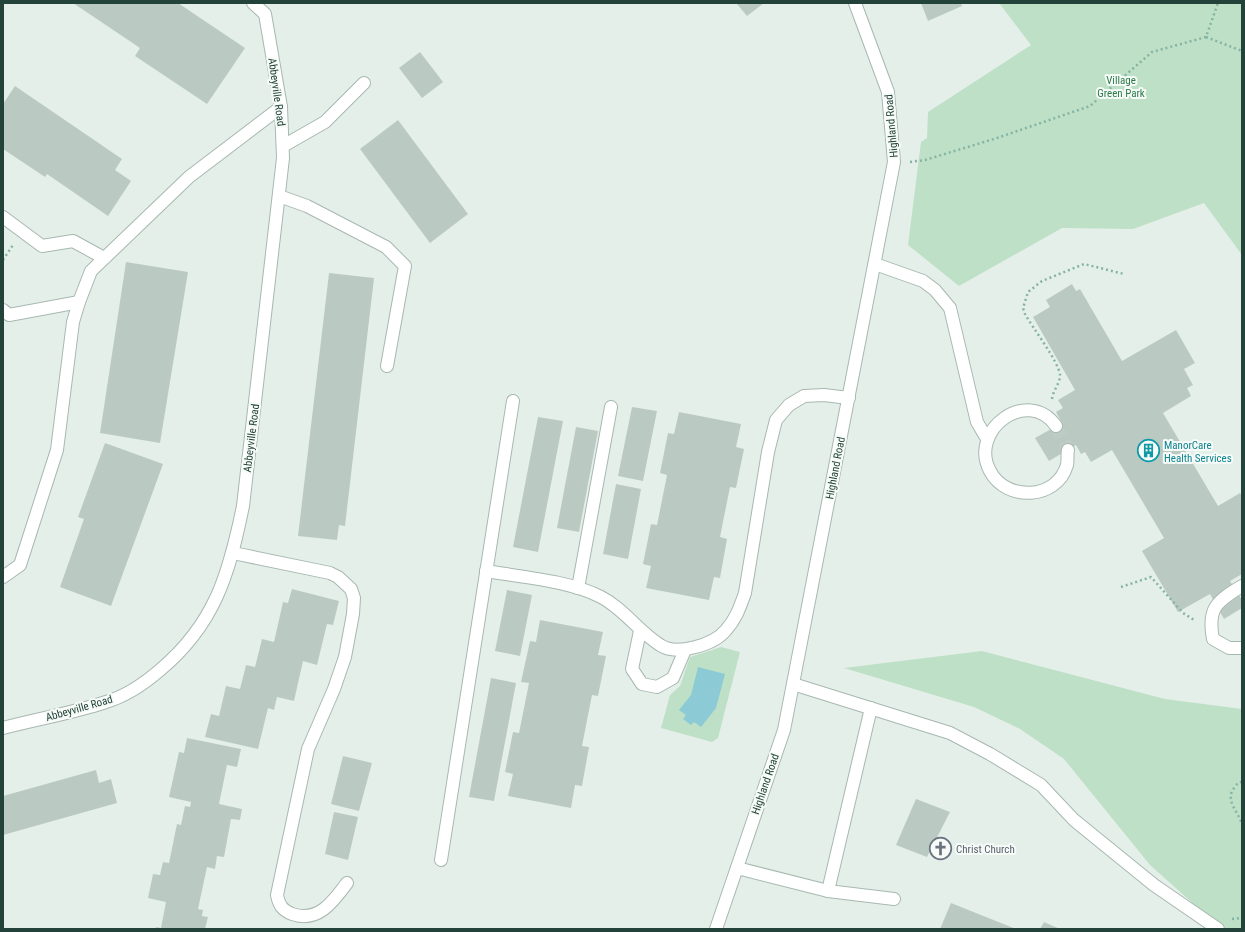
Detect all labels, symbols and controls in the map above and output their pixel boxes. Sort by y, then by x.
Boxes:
street label: Abbeyville Road [265,57,288,127]
park label: Village Green Park [1097,74,1145,100]
street label: Highland Road [882,94,901,158]
street label: Abbeyville Road [241,403,262,473]
street label: Highland Road [823,436,848,500]
building icon: ManorCare Health Services [1136,438,1162,464]
place label: ManorCare Health Services [1164,439,1232,465]
street label: Abbeyville Road [44,693,114,724]
street label: Highland Road [749,752,782,816]
church icon: Christ Church [927,836,953,862]
place label: Christ Church [956,843,1015,856]

